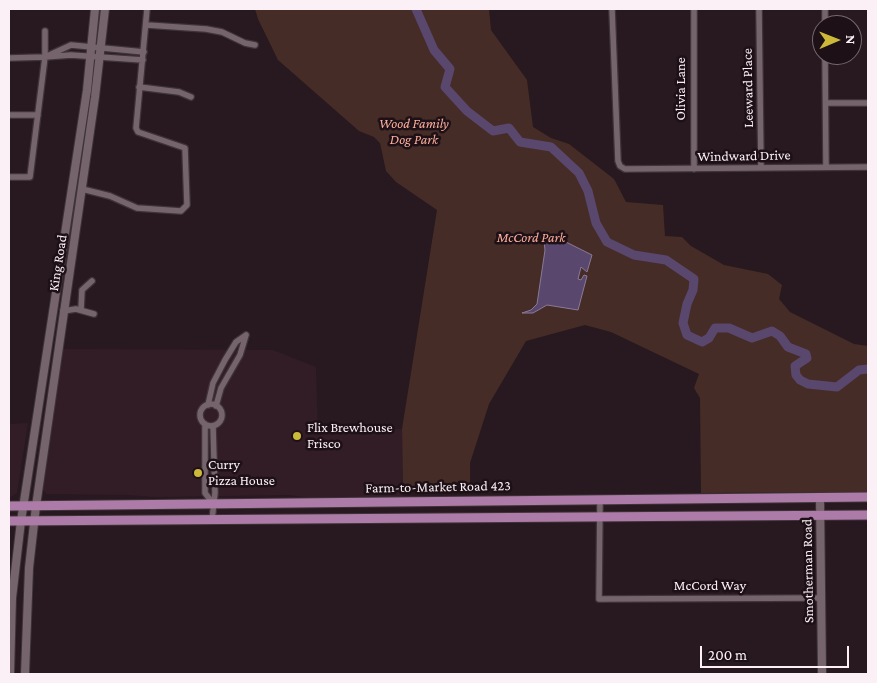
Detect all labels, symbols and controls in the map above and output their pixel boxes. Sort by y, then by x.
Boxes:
north arrow [812,15,862,65]
text: N [843,35,859,45]
street label: Leeward Place [739,48,757,128]
street label: Olivia Lane [673,57,689,121]
park label: Wood Family Dog Park [379,116,449,148]
street label: Windward Drive [697,147,791,165]
park label: McCord Park [497,230,565,246]
street label: King Road [45,234,71,292]
place label: Flix Brewhouse Frisco [307,420,393,452]
marker: Flix Brewhouse Frisco [291,430,303,442]
place label: Curry Pizza House [208,457,275,490]
marker: Curry Pizza House [192,467,204,479]
street label: Farm-to-Market Road 423 [365,477,511,497]
street label: Smotherman Road [799,519,817,623]
street label: McCord Way [674,578,746,594]
scale bar [702,636,851,668]
text: 200 m [708,647,747,663]

